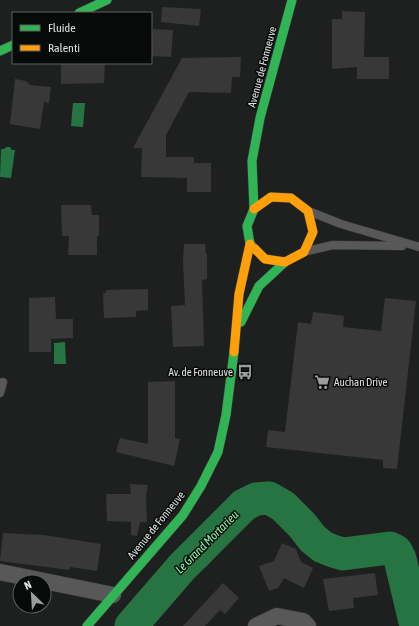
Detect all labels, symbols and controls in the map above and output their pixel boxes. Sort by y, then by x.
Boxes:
legend [12,12,152,64]
text: Fluide [48,21,76,35]
street label: Avenue de Fonneuve [245,25,279,109]
text: Ralenti [48,41,80,55]
bus stop icon: Av. de Fonneuve [236,363,254,381]
place label: Av. de Fonneuve [168,366,233,378]
supermarket icon: Auchan Drive [313,373,331,391]
place label: Auchan Drive [334,376,387,388]
street label: Avenue de Fonneuve [125,489,187,561]
water label: Le Grand Mortarieu [173,507,242,576]
north arrow [12,574,52,614]
text: N [22,578,33,592]

